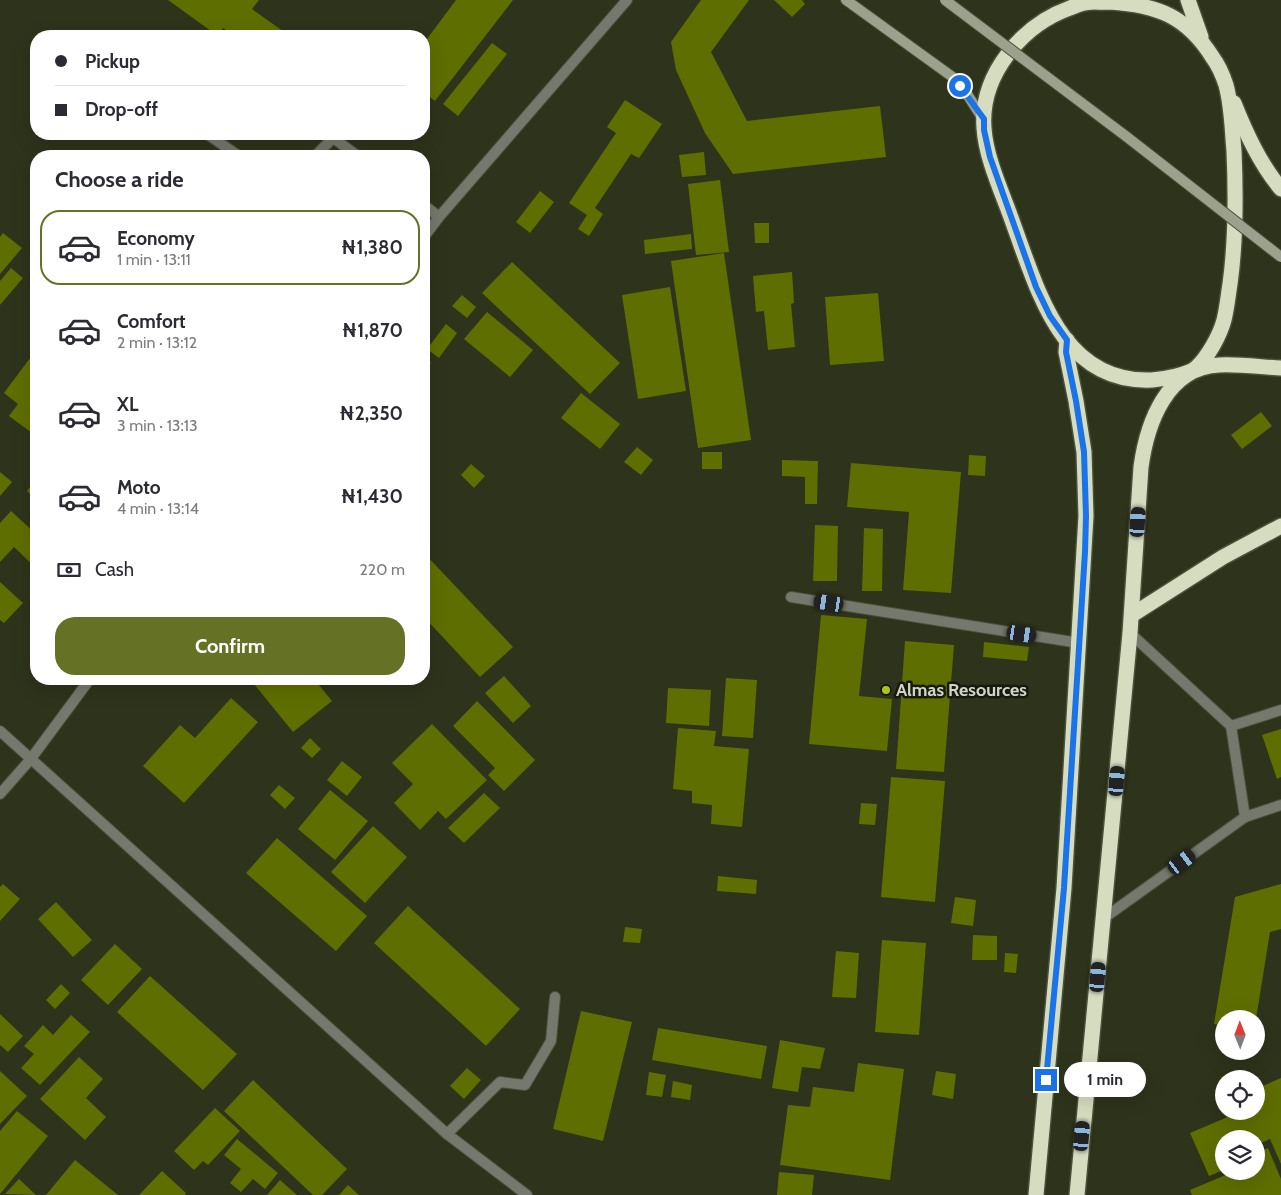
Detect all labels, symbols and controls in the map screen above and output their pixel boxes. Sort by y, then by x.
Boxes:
text: Pickup [85,50,140,73]
route start [949,75,971,97]
text: Drop-off [85,98,158,121]
text: Choose a ride [55,166,184,193]
icon: car [57,225,102,270]
text: Economy [117,227,195,250]
text: ₦1,380 [341,236,403,259]
text: 1 min · 13:11 [117,250,191,269]
icon: car [57,308,102,353]
text: Comfort [117,310,186,333]
text: ₦1,870 [342,319,403,342]
text: 2 min · 13:12 [117,333,197,352]
icon: car [57,391,102,436]
text: XL [117,393,138,416]
text: ₦2,350 [339,402,403,425]
text: 3 min · 13:13 [117,416,198,435]
icon: car [57,474,102,519]
text: Moto [117,476,161,499]
text: ₦1,430 [341,485,403,508]
text: 4 min · 13:14 [117,499,199,518]
car [1129,507,1146,537]
icon: cash [55,556,83,584]
text: Cash [95,558,134,581]
text: 220 m [359,560,405,579]
car [813,593,844,613]
button: Confirm [55,617,405,675]
car [1006,624,1037,644]
place label: Almas Resources [896,679,1027,701]
marker: Almas Resources [880,684,892,696]
car [1108,765,1125,797]
car [1165,847,1198,877]
car [1089,961,1106,993]
north arrow [1215,1010,1265,1060]
map controls [1215,1010,1265,1180]
callout: 1 min [1064,1062,1146,1098]
route end [1035,1069,1057,1091]
text: 1 min [1087,1070,1123,1089]
button: locate [1215,1070,1265,1120]
car [1073,1120,1090,1152]
button: layers [1215,1130,1265,1180]

